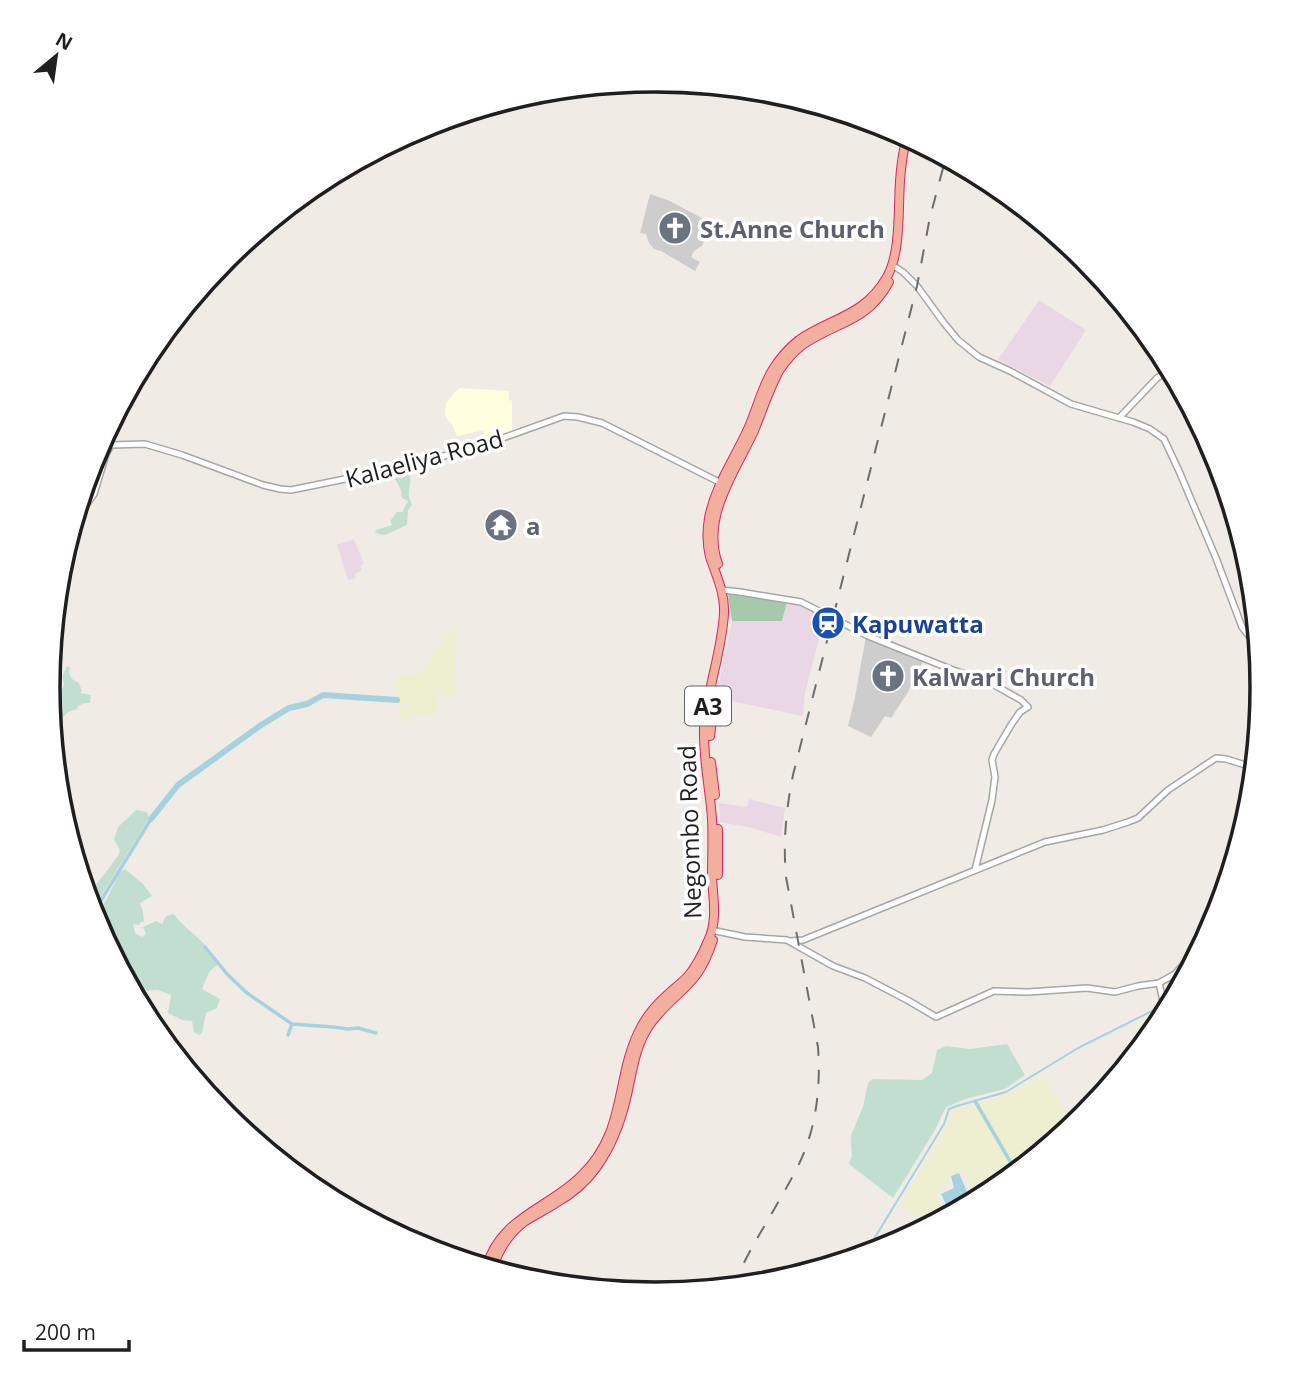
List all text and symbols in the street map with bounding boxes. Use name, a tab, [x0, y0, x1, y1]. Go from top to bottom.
north arrow	[21, 21, 91, 91]
text: N	[51, 26, 77, 56]
church icon: St.Anne Church	[656, 209, 694, 247]
place label: St.Anne Church	[700, 212, 885, 245]
street label: Kalaeliya Road	[342, 421, 506, 495]
temple icon: a	[482, 506, 520, 544]
place label: a	[526, 509, 541, 542]
station icon: Kapuwatta	[809, 604, 847, 642]
place label: Kapuwatta	[852, 607, 984, 640]
church icon: Kalwari Church	[869, 657, 907, 695]
place label: Kalwari Church	[912, 660, 1095, 693]
road number: A3	[685, 686, 731, 726]
street label: Negombo Road	[669, 745, 709, 919]
scale bar	[24, 1308, 130, 1352]
text: 200 m	[35, 1318, 96, 1346]

